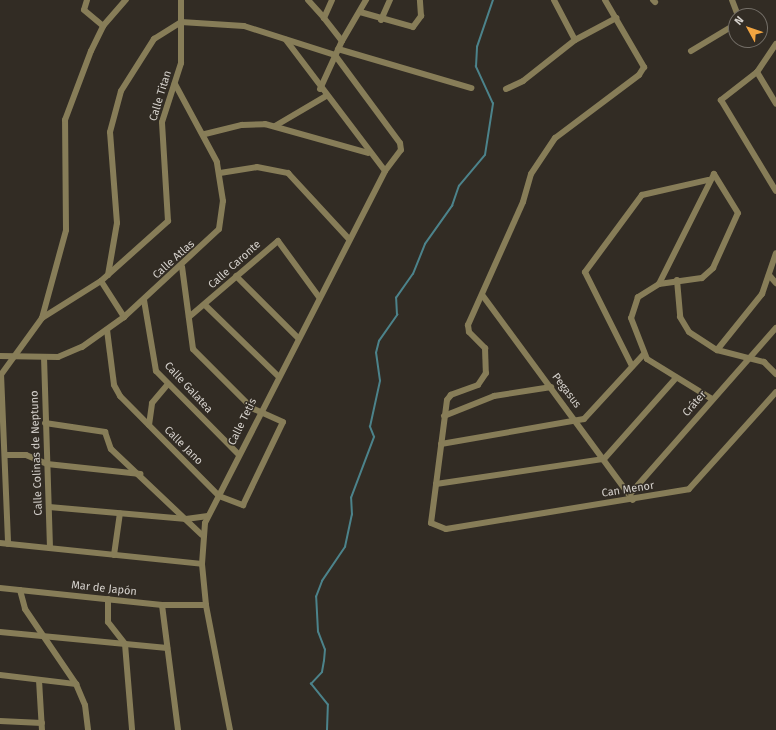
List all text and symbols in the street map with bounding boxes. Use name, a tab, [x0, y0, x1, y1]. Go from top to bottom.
north arrow	[728, 8, 768, 48]
text: N	[732, 14, 747, 28]
street label: Calle Titan	[147, 69, 175, 123]
street label: Calle Atlas	[150, 238, 198, 282]
street label: Calle Caronte	[206, 238, 264, 292]
street label: Calle Galatea	[161, 360, 215, 416]
street label: Pegasus	[549, 371, 583, 411]
street label: Cráter	[680, 388, 710, 420]
street label: Calle Colinas de Neptuno	[28, 390, 46, 516]
street label: Calle Tetis	[226, 396, 260, 448]
street label: Calle Jano	[161, 424, 205, 468]
street label: Can Menor	[601, 479, 655, 501]
street label: Mar de Japón	[71, 579, 137, 599]

